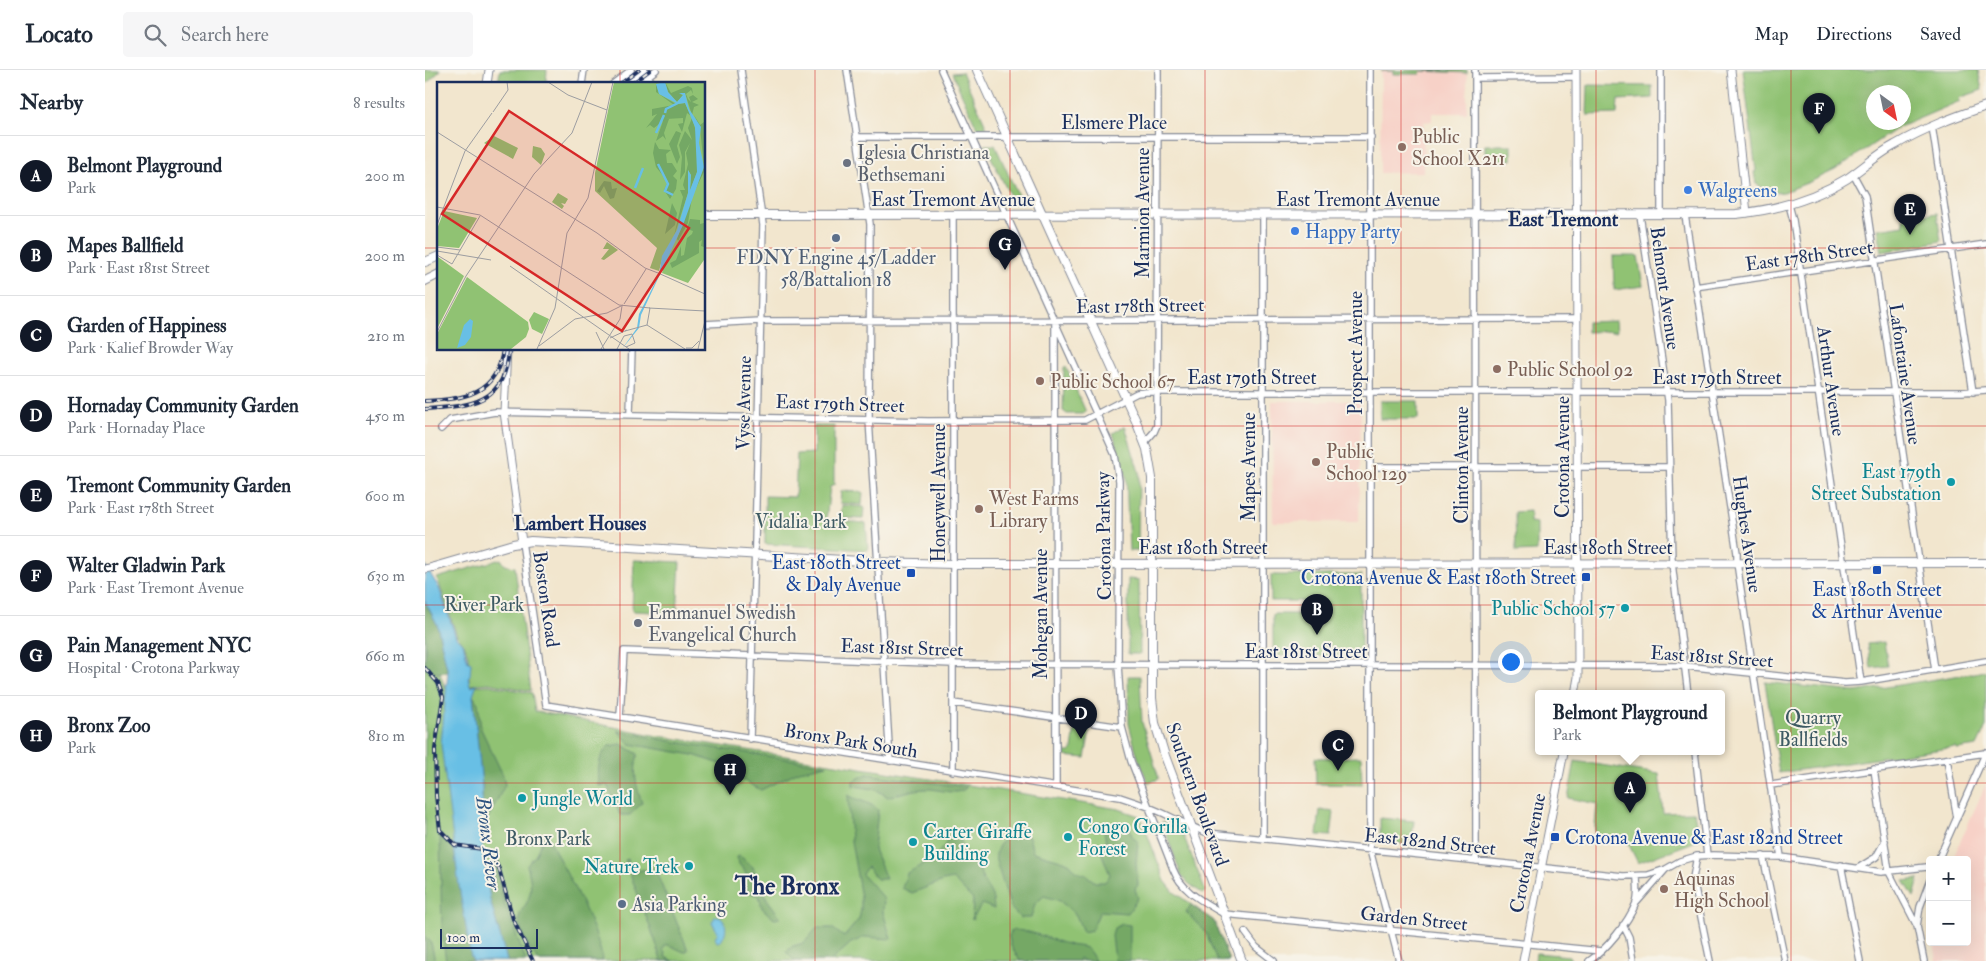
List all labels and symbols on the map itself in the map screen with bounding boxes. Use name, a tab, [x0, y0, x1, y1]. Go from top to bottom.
inset map	[437, 82, 705, 350]
north arrow	[1866, 85, 1911, 130]
pin: F	[1803, 93, 1835, 134]
street label: Elsmere Place	[1061, 111, 1167, 135]
place label: Public School X211	[1412, 125, 1505, 171]
place label: Iglesia Christiana Bethsemani	[857, 141, 989, 187]
marker: Public School X211	[1396, 141, 1408, 153]
street label: Marmion Avenue	[1131, 148, 1155, 278]
marker: Iglesia Christiana Bethsemani	[841, 157, 853, 169]
place label: Walgreens	[1697, 179, 1777, 203]
marker: Walgreens	[1682, 184, 1694, 196]
street label: East Tremont Avenue	[871, 188, 1035, 212]
street label: East Tremont Avenue	[1276, 188, 1440, 212]
pin: E	[1894, 194, 1926, 235]
district label: East Tremont	[1508, 207, 1619, 232]
place label: Happy Party	[1305, 220, 1401, 245]
marker: Happy Party	[1289, 225, 1301, 237]
street label: Belmont Avenue	[1645, 225, 1686, 351]
pin: G	[989, 229, 1021, 270]
marker: FDNY Engine 45/Ladder 58/Battalion 18	[830, 232, 842, 244]
street label: East 178th Street	[1744, 235, 1874, 277]
place label: FDNY Engine 45/Ladder 58/Battalion 18	[736, 246, 936, 292]
street label: Prospect Avenue	[1344, 291, 1369, 415]
street label: East 178th Street	[1076, 293, 1204, 319]
street label: Lafontaine Avenue	[1883, 302, 1927, 446]
street label: Arthur Avenue	[1811, 323, 1851, 438]
street label: Vyse Avenue	[731, 355, 757, 450]
place label: Public School 92	[1507, 358, 1633, 382]
marker: Public School 92	[1491, 363, 1503, 375]
street label: East 179th Street	[1187, 366, 1317, 390]
street label: East 179th Street	[1652, 366, 1782, 390]
place label: Public School 67	[1050, 370, 1175, 394]
marker: Public School 67	[1034, 375, 1046, 387]
street label: East 179th Street	[775, 390, 905, 418]
street label: Crotona Avenue	[1551, 396, 1575, 518]
street label: Clinton Avenue	[1450, 406, 1474, 524]
street label: Mapes Avenue	[1237, 412, 1262, 522]
street label: Honeywell Avenue	[927, 424, 951, 562]
place label: Public School 129	[1326, 440, 1407, 486]
marker: Public School 129	[1310, 456, 1322, 468]
place label: East 179th Street Substation	[1811, 460, 1941, 506]
street label: Crotona Parkway	[1091, 471, 1117, 601]
street label: Hughes Avenue	[1727, 474, 1767, 594]
marker: East 179th Street Substation	[1945, 476, 1957, 488]
place label: West Farms Library	[988, 487, 1079, 533]
marker: West Farms Library	[973, 503, 985, 515]
park label: Vidalia Park	[755, 510, 847, 534]
district label: Lambert Houses	[514, 511, 646, 536]
street label: East 180th Street	[1138, 536, 1268, 560]
street label: East 180th Street	[1543, 536, 1673, 560]
street label: Mohegan Avenue	[1029, 548, 1053, 679]
street label: Boston Road	[527, 550, 565, 649]
place label: East 180th Street & Daly Avenue	[771, 551, 901, 597]
marker: East 180th Street & Arthur Avenue	[1871, 564, 1883, 576]
place label: Crotona Avenue & East 180th Street	[1301, 566, 1576, 590]
marker: East 180th Street & Daly Avenue	[905, 567, 917, 579]
marker: Crotona Avenue & East 180th Street	[1580, 571, 1592, 583]
place label: East 180th Street & Arthur Avenue	[1812, 578, 1943, 624]
park label: River Park	[444, 593, 524, 617]
pin: B	[1301, 594, 1333, 635]
place label: Public School 57	[1491, 597, 1615, 621]
place label: Emmanuel Swedish Evangelical Church	[648, 601, 797, 647]
marker: Public School 57	[1619, 602, 1631, 614]
marker: Emmanuel Swedish Evangelical Church	[632, 617, 644, 629]
street label: East 181st Street	[840, 634, 964, 662]
street label: East 181st Street	[1244, 640, 1368, 664]
street label: East 181st Street	[1650, 641, 1774, 673]
your location	[1498, 649, 1524, 675]
pin: D	[1065, 698, 1097, 739]
park label: Quarry Ballfields	[1778, 706, 1848, 752]
street label: Bronx Park South	[782, 719, 919, 763]
street label: Southern Boulevard	[1160, 719, 1234, 870]
pin: C	[1322, 730, 1354, 771]
pin: H	[714, 754, 746, 795]
pin: A	[1614, 772, 1646, 813]
place label: Jungle World	[531, 787, 634, 811]
street label: Crotona Avenue	[1505, 791, 1551, 915]
marker: Jungle World	[516, 792, 528, 804]
water label: Bronx River	[470, 794, 507, 893]
place label: Congo Gorilla Forest	[1078, 815, 1188, 861]
place label: Carter Giraffe Building	[923, 820, 1032, 866]
street label: East 182nd Street	[1363, 823, 1497, 861]
place label: Crotona Avenue & East 182nd Street	[1565, 826, 1843, 850]
park label: Bronx Park	[505, 827, 591, 851]
marker: Congo Gorilla Forest	[1062, 831, 1074, 843]
marker: Crotona Avenue & East 182nd Street	[1549, 831, 1561, 843]
marker: Carter Giraffe Building	[907, 836, 919, 848]
place label: Nature Trek	[584, 855, 679, 879]
marker: Nature Trek	[683, 860, 695, 872]
place label: Aquinas High School	[1673, 867, 1769, 913]
district label: The Bronx	[734, 871, 840, 902]
marker: Aquinas High School	[1658, 883, 1670, 895]
place label: Asia Parking	[631, 893, 727, 917]
marker: Asia Parking	[616, 898, 628, 910]
street label: Garden Street	[1359, 901, 1469, 937]
scale bar	[440, 926, 537, 949]

